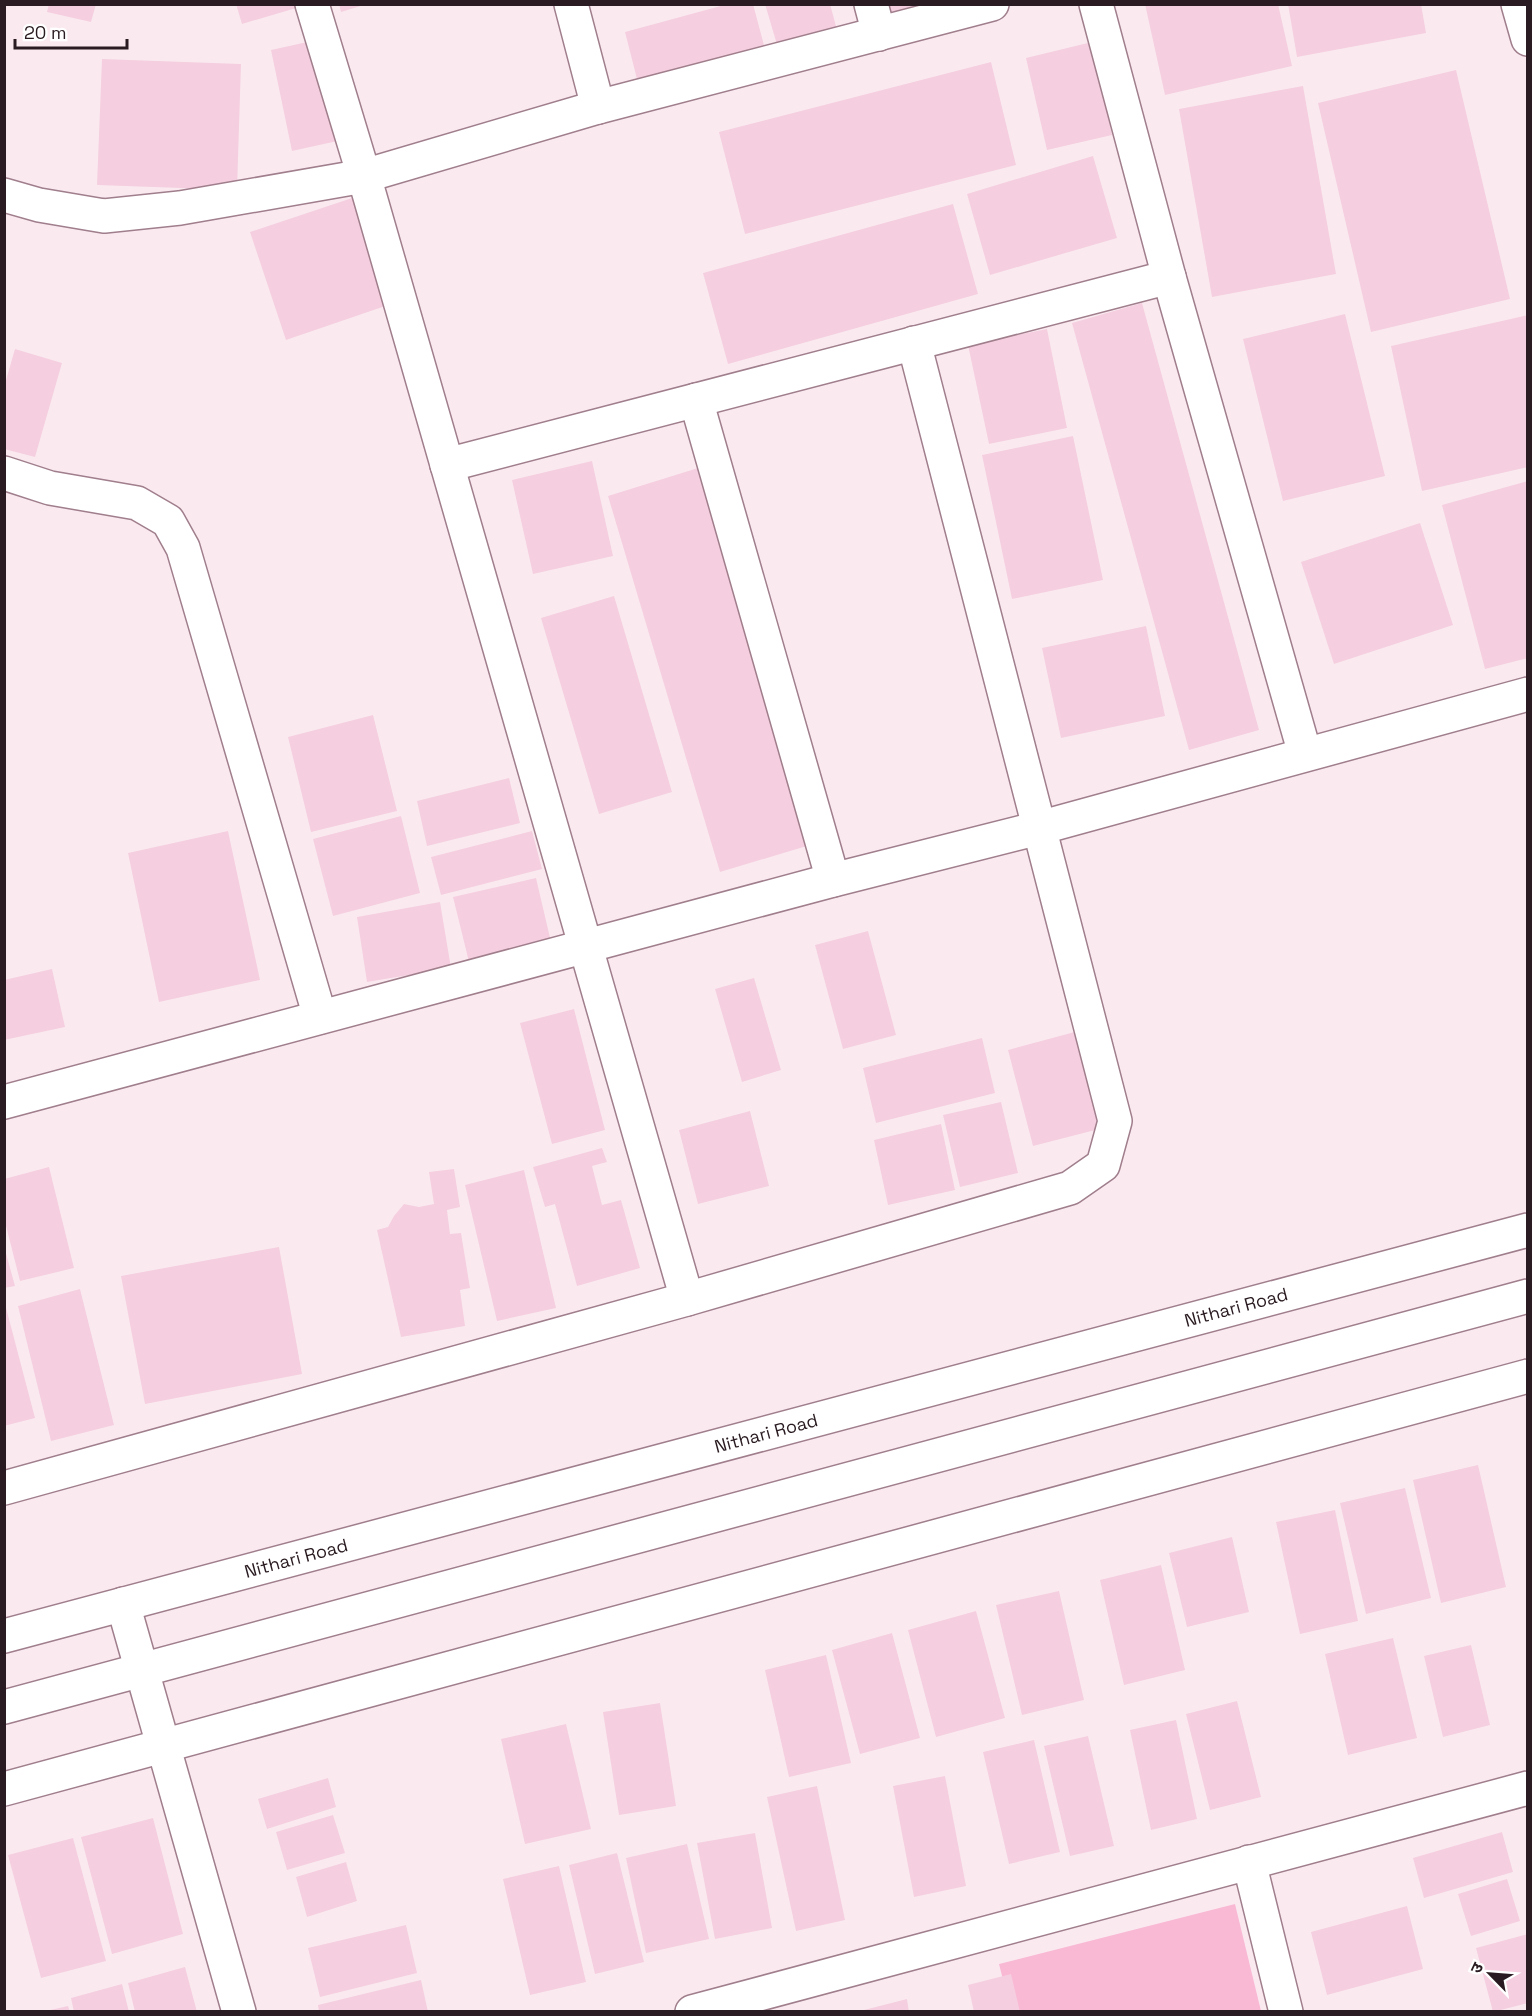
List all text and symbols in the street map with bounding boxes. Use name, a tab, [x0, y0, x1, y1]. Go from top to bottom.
scale bar	[15, 12, 128, 50]
text: 20 m	[24, 21, 67, 44]
street label: Nithari Road	[1182, 1282, 1290, 1332]
street label: Nithari Road	[712, 1408, 820, 1458]
street label: Nithari Road	[242, 1533, 350, 1583]
north arrow	[1460, 1944, 1520, 2004]
text: उ	[1465, 1959, 1489, 1977]

